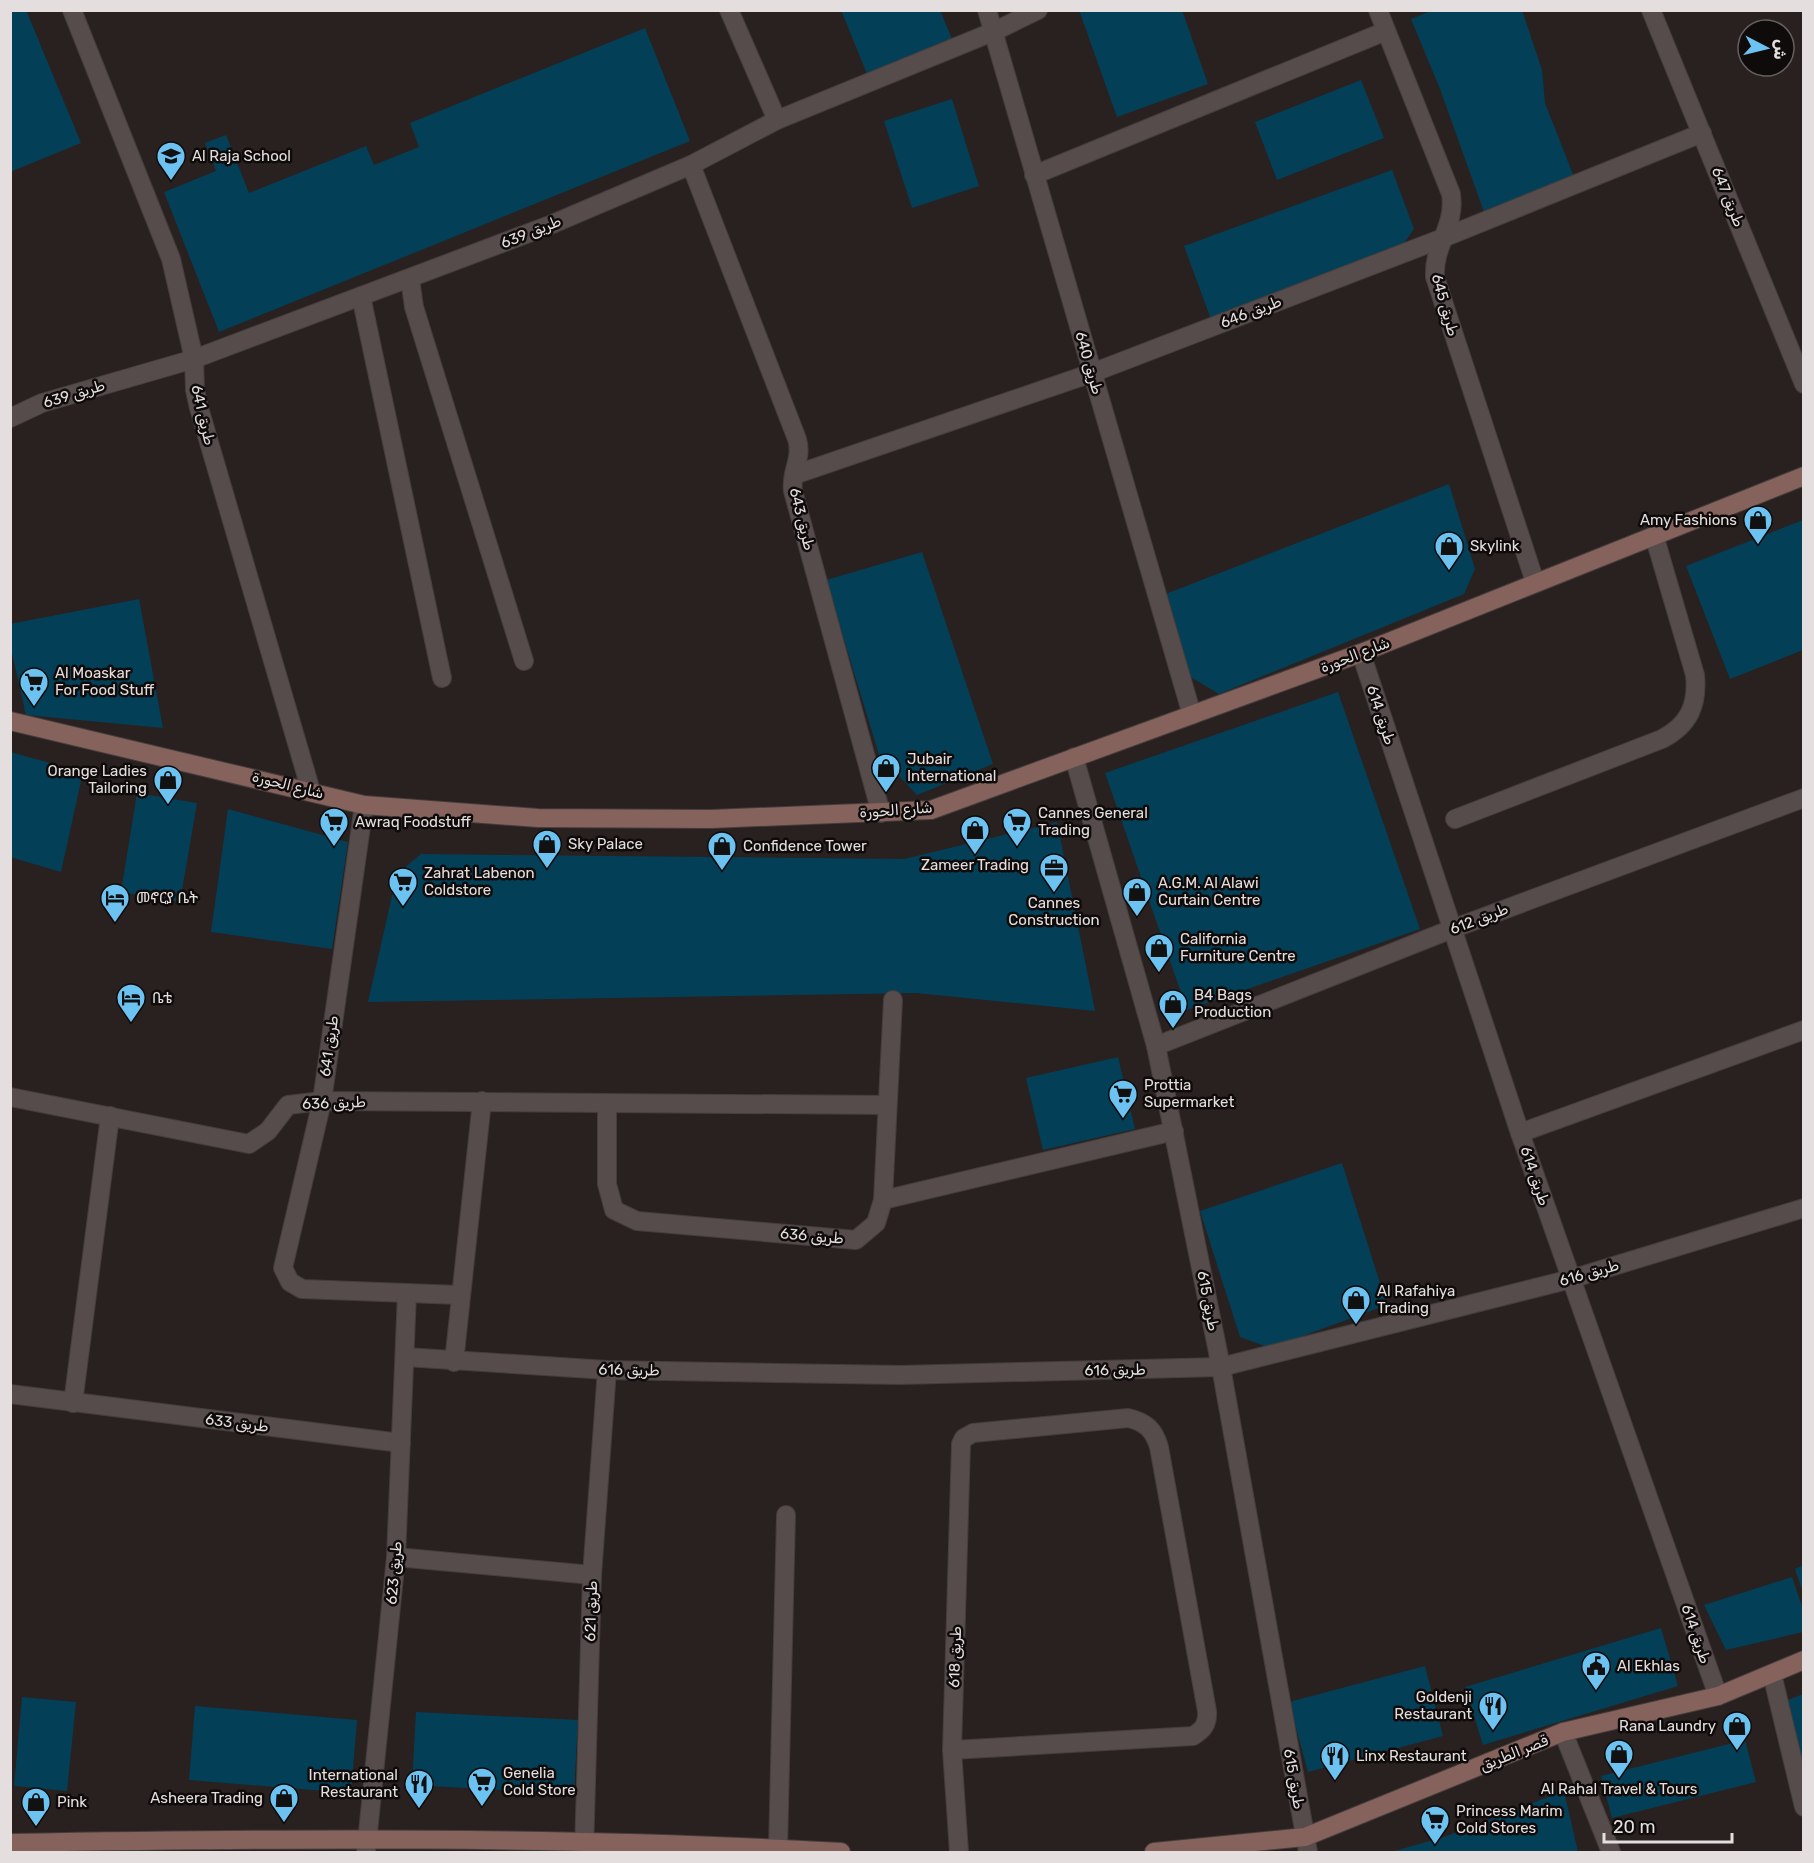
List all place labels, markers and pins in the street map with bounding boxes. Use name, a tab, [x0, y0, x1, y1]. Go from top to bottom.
school or university icon: Al Raja School	[155, 140, 187, 182]
place label: Al Raja School	[192, 147, 291, 165]
shop icon: Amy Fashions	[1742, 504, 1774, 546]
place label: Amy Fashions	[1640, 511, 1737, 529]
shop icon: Skylink	[1433, 530, 1465, 572]
place label: Skylink	[1470, 537, 1520, 555]
place label: Al Moaskar For Food Stuff	[55, 664, 155, 699]
supermarket icon: Al Moaskar For Food Stuff	[18, 666, 50, 708]
place label: Jubair International	[907, 750, 996, 785]
shop icon: Jubair International	[870, 752, 902, 794]
place label: Orange Ladies Tailoring	[48, 762, 147, 797]
shop icon: Orange Ladies Tailoring	[152, 764, 184, 806]
place label: Cannes General Trading	[1038, 804, 1148, 839]
supermarket icon: Awraq Foodstuff	[318, 806, 350, 848]
supermarket icon: Cannes General Trading	[1001, 806, 1033, 848]
place label: Awraq Foodstuff	[355, 813, 472, 831]
shop icon: Zameer Trading	[959, 814, 991, 856]
shop icon: Sky Palace	[531, 828, 563, 870]
shop icon: Confidence Tower	[706, 830, 738, 872]
place label: Sky Palace	[568, 835, 643, 853]
place label: Confidence Tower	[743, 837, 867, 855]
office icon: Cannes Construction	[1038, 852, 1070, 894]
place label: Zameer Trading	[921, 856, 1029, 874]
place label: Zahrat Labenon Coldstore	[424, 864, 535, 899]
supermarket icon: Zahrat Labenon Coldstore	[387, 866, 419, 908]
place label: A.G.M. Al Alawi Curtain Centre	[1158, 874, 1260, 909]
shop icon: A.G.M. Al Alawi Curtain Centre	[1121, 876, 1153, 918]
hotel icon: መኖርያ ቤት	[99, 882, 131, 924]
place label: መኖርያ ቤት	[136, 889, 198, 907]
place label: Cannes Construction	[1008, 894, 1100, 929]
place label: California Furniture Centre	[1180, 930, 1296, 965]
shop icon: California Furniture Centre	[1143, 932, 1175, 974]
hotel icon: ቤቴ	[115, 982, 147, 1024]
place label: B4 Bags Production	[1194, 986, 1271, 1021]
shop icon: B4 Bags Production	[1157, 988, 1189, 1030]
place label: ቤቴ	[152, 989, 172, 1007]
place label: Prottia Supermarket	[1144, 1076, 1234, 1111]
supermarket icon: Prottia Supermarket	[1107, 1078, 1139, 1120]
place label: Al Rafahiya Trading	[1377, 1282, 1455, 1317]
shop icon: Al Rafahiya Trading	[1340, 1284, 1372, 1326]
public building icon: Al Ekhlas	[1580, 1650, 1612, 1692]
place label: Al Ekhlas	[1617, 1657, 1680, 1675]
place label: Goldenji Restaurant	[1394, 1688, 1472, 1723]
restaurant icon: Goldenji Restaurant	[1477, 1690, 1509, 1732]
shop icon: Rana Laundry	[1721, 1710, 1753, 1752]
place label: Rana Laundry	[1619, 1717, 1716, 1735]
shop icon: Al Rahal Travel & Tours	[1603, 1738, 1635, 1780]
restaurant icon: Linx Restaurant	[1319, 1740, 1351, 1782]
place label: Linx Restaurant	[1356, 1747, 1467, 1765]
place label: Genelia Cold Store	[503, 1764, 576, 1799]
place label: International Restaurant	[309, 1766, 398, 1801]
supermarket icon: Genelia Cold Store	[466, 1766, 498, 1808]
restaurant icon: International Restaurant	[403, 1768, 435, 1810]
place label: Al Rahal Travel & Tours	[1541, 1780, 1698, 1798]
shop icon: Asheera Trading	[268, 1782, 300, 1824]
shop icon: Pink	[20, 1786, 52, 1828]
place label: Asheera Trading	[150, 1789, 263, 1807]
place label: Pink	[57, 1793, 87, 1811]
place label: Princess Marim Cold Stores	[1456, 1802, 1563, 1837]
supermarket icon: Princess Marim Cold Stores	[1419, 1804, 1451, 1846]

